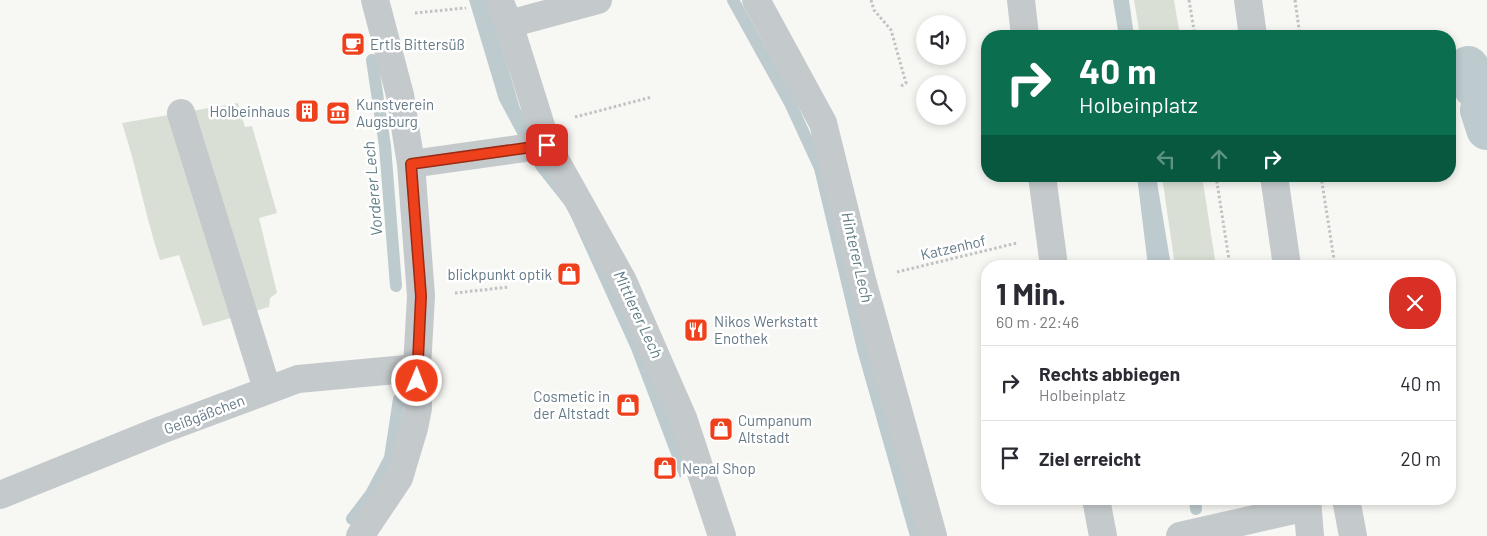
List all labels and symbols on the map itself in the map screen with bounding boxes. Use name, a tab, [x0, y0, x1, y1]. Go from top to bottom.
cafe icon: Ertls Bittersüß	[340, 31, 366, 57]
place label: Ertls Bittersüß	[370, 35, 465, 53]
place label: Kunstverein Augsburg	[356, 95, 434, 130]
building icon: Holbeinhaus	[294, 98, 320, 124]
museum icon: Kunstverein Augsburg	[325, 100, 351, 126]
place label: Holbeinhaus	[210, 102, 290, 120]
pin	[526, 124, 568, 166]
water label: Vorderer Lech	[358, 141, 386, 237]
water label: Hinterer Lech	[838, 210, 878, 304]
street label: Katzenhof	[919, 231, 987, 263]
shop icon: blickpunkt optik	[556, 261, 582, 287]
place label: blickpunkt optik	[448, 265, 552, 283]
water label: Mittlerer Lech	[610, 267, 668, 361]
place label: Nikos Werkstatt Enothek	[714, 312, 818, 347]
restaurant icon: Nikos Werkstatt Enothek	[683, 317, 709, 343]
position arrow	[390, 354, 442, 406]
place label: Cosmetic in der Altstadt	[533, 387, 610, 422]
street label: Geißgäßchen	[161, 390, 247, 438]
shop icon: Cosmetic in der Altstadt	[615, 392, 641, 418]
place label: Cumpanum Altstadt	[738, 411, 812, 446]
shop icon: Cumpanum Altstadt	[708, 416, 734, 442]
shop icon: Nepal Shop	[652, 455, 678, 481]
place label: Nepal Shop	[682, 459, 756, 477]

